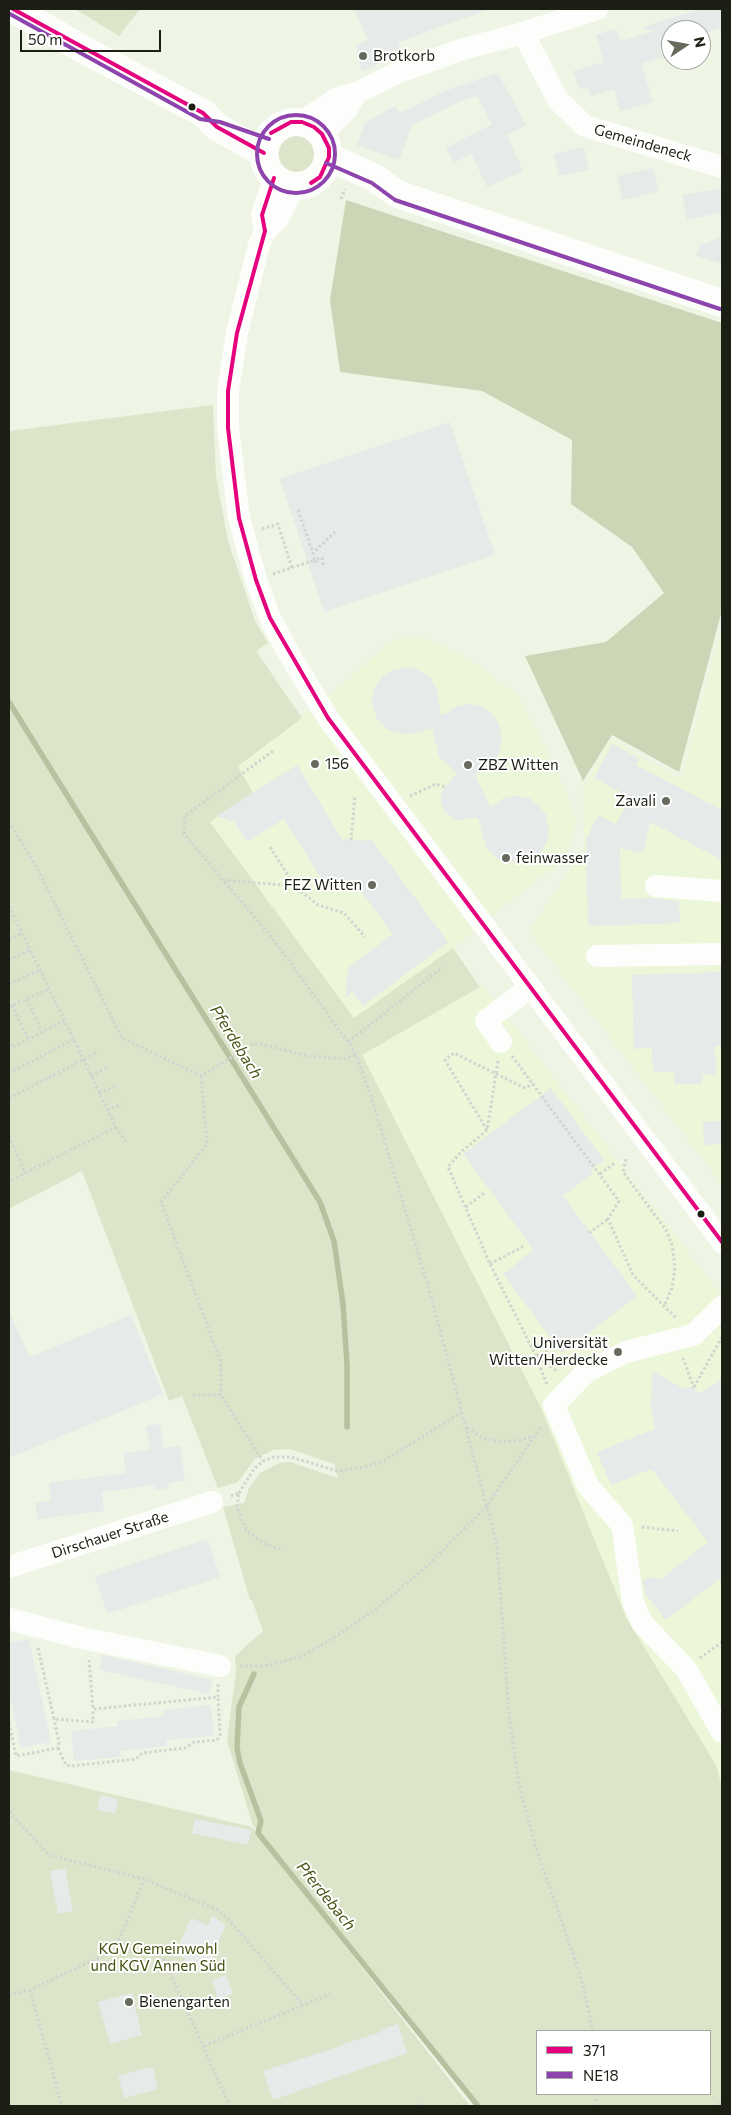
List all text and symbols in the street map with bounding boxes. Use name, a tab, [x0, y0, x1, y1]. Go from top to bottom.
scale bar	[22, 20, 164, 52]
north arrow	[661, 20, 711, 70]
text: 50 m	[28, 30, 62, 48]
text: N	[691, 35, 710, 49]
place label: Brotkorb	[373, 47, 435, 65]
marker: Brotkorb	[357, 50, 369, 62]
unlabelled marker	[187, 102, 197, 112]
street label: Gemeindeneck	[592, 120, 694, 166]
place label: 156	[325, 755, 349, 773]
place label: ZBZ Witten	[478, 756, 559, 774]
marker: 156	[309, 758, 321, 770]
marker: ZBZ Witten	[462, 759, 474, 771]
place label: Zavali	[615, 792, 656, 810]
marker: Zavali	[660, 795, 672, 807]
place label: feinwasser	[516, 849, 589, 867]
marker: feinwasser	[500, 852, 512, 864]
place label: FEZ Witten	[284, 876, 362, 894]
marker: FEZ Witten	[366, 879, 378, 891]
water label: Pferdebach	[206, 1002, 266, 1082]
unlabelled marker	[696, 1209, 706, 1219]
place label: Universität Witten/Herdecke	[489, 1334, 608, 1369]
marker: Universität Witten/Herdecke	[612, 1346, 624, 1358]
street label: Dirschauer Straße	[49, 1508, 171, 1562]
water label: Pferdebach	[292, 1858, 360, 1934]
park label: KGV Gemeinwohl und KGV Annen Süd	[91, 1940, 225, 1975]
place label: Bienengarten	[139, 1993, 230, 2011]
marker: Bienengarten	[123, 1996, 135, 2008]
legend	[536, 2030, 711, 2095]
text: 371	[583, 2041, 606, 2059]
text: NE18	[583, 2066, 619, 2084]

